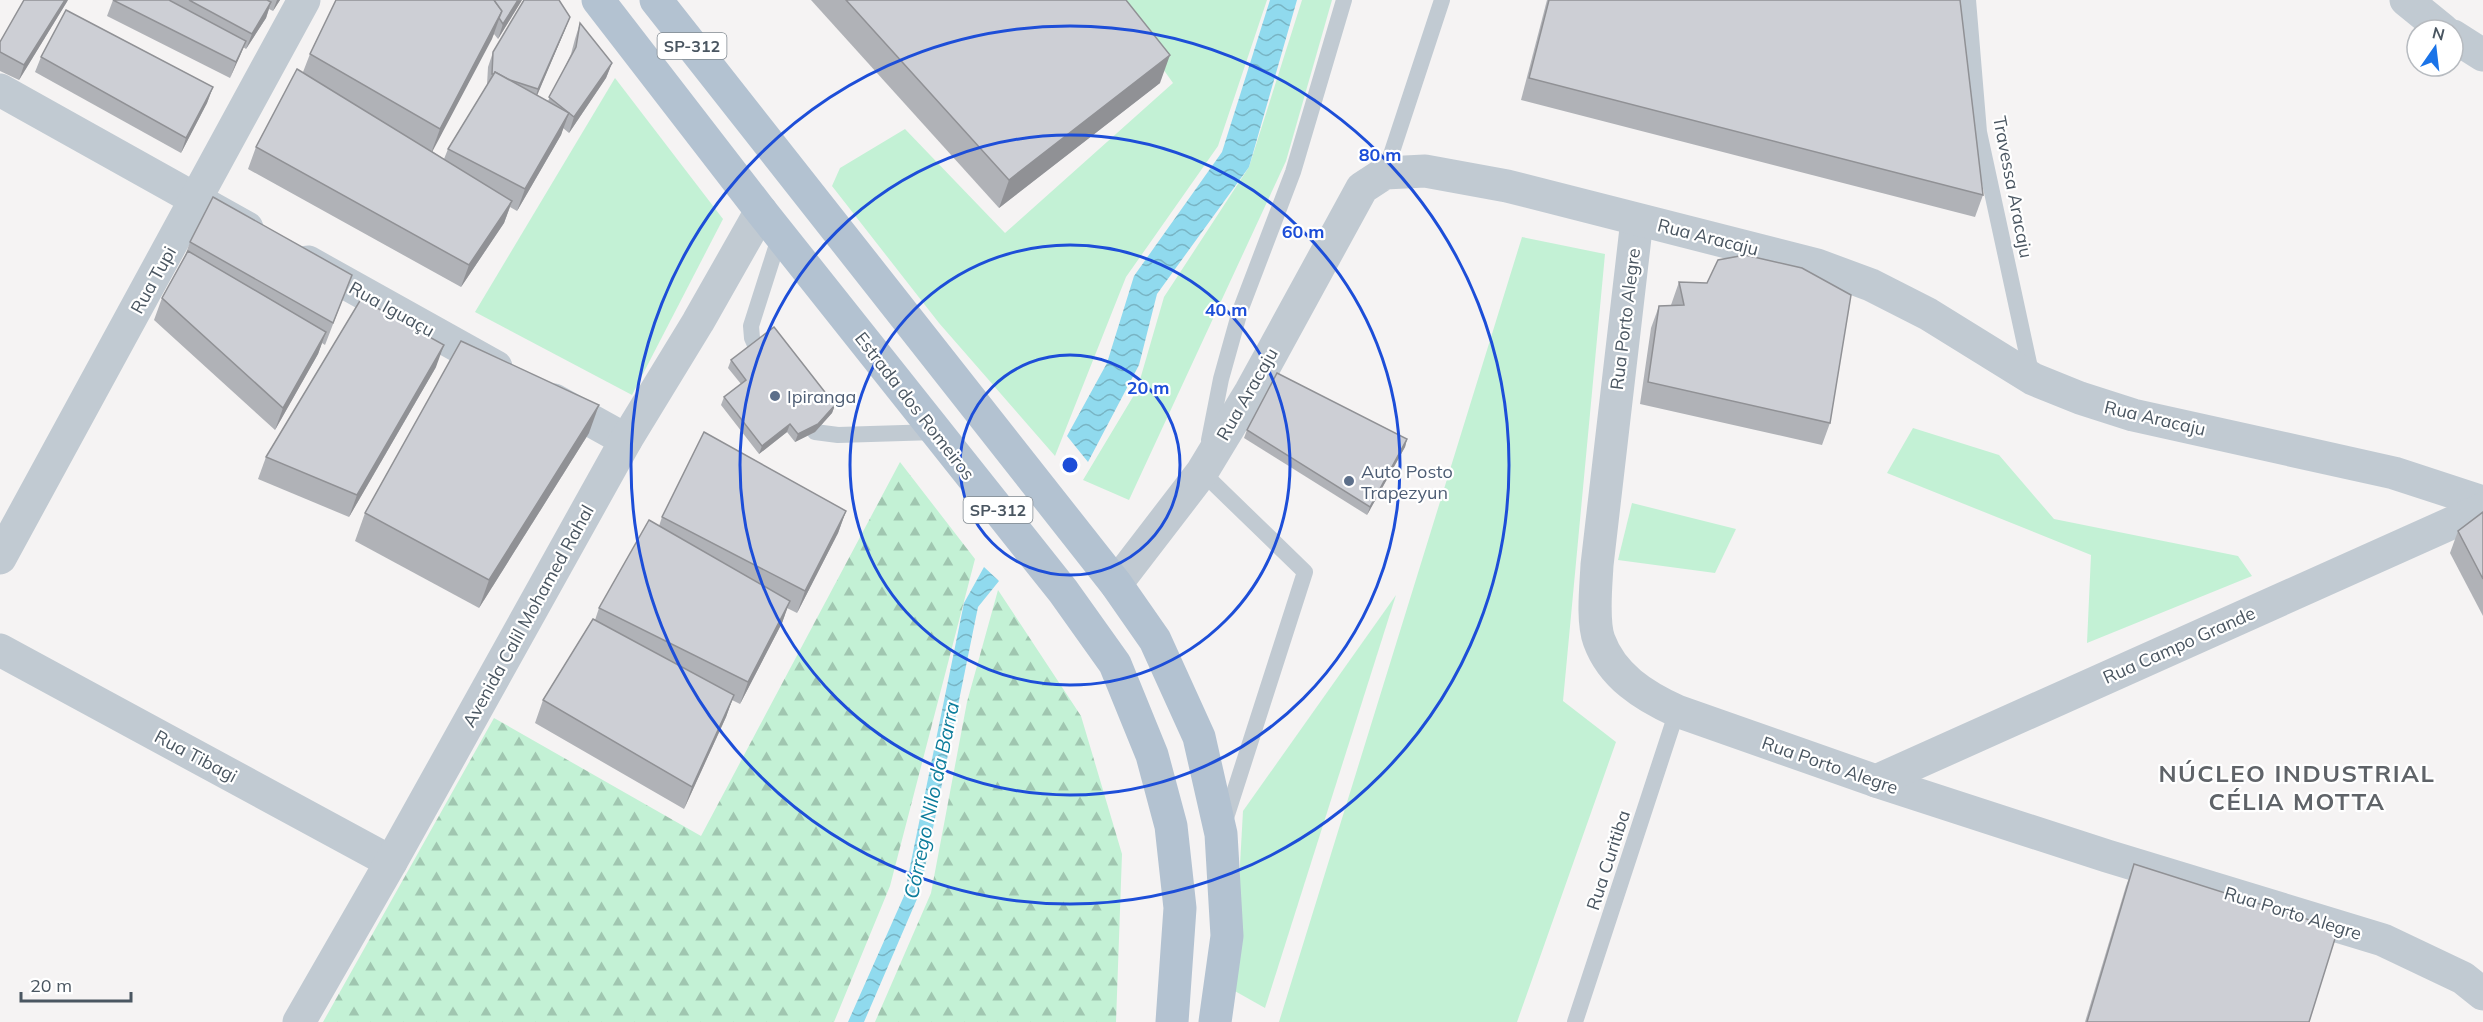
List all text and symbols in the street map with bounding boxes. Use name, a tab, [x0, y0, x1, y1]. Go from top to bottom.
north arrow	[2405, 18, 2465, 78]
text: N	[2430, 22, 2447, 45]
road number: SP-312	[658, 33, 726, 59]
street label: Travessa Aracaju	[1988, 114, 2038, 260]
text: 80 m	[1359, 143, 1401, 166]
street label: Rua Aracaju	[1655, 213, 1761, 261]
text: 60 m	[1282, 220, 1324, 243]
street label: Rua Tupi	[125, 242, 181, 318]
street label: Rua Porto Alegre	[1605, 247, 1645, 391]
street label: Rua Iguaçu	[345, 276, 439, 342]
text: 40 m	[1205, 298, 1247, 321]
street label: Estrada dos Romeiros	[850, 327, 980, 485]
street label: Rua Aracaju	[1211, 344, 1283, 444]
text: 20 m	[1127, 376, 1169, 399]
place label: Ipiranga	[787, 385, 856, 408]
marker: Ipiranga	[768, 389, 782, 403]
street label: Rua Aracaju	[2102, 395, 2208, 441]
centre of rings	[1060, 455, 1080, 475]
place label: Auto Posto Trapezyun	[1361, 460, 1453, 504]
marker: Auto Posto Trapezyun	[1342, 474, 1356, 488]
road number: SP-312	[964, 497, 1032, 523]
street label: Avenida Calil Mohamed Rahal	[457, 501, 599, 731]
street label: Rua Campo Grande	[2099, 601, 2259, 689]
water label: Córrego Nilo da Barra	[898, 699, 964, 901]
street label: Rua Tibagi	[151, 725, 241, 787]
street label: Rua Porto Alegre	[1759, 731, 1901, 799]
district label: NÚCLEO INDUSTRIAL CÉLIA MOTTA	[2158, 758, 2436, 816]
street label: Rua Curitiba	[1581, 807, 1635, 913]
street label: Rua Porto Alegre	[2222, 881, 2364, 945]
scale bar	[21, 965, 130, 1003]
text: 20 m	[30, 974, 72, 997]

